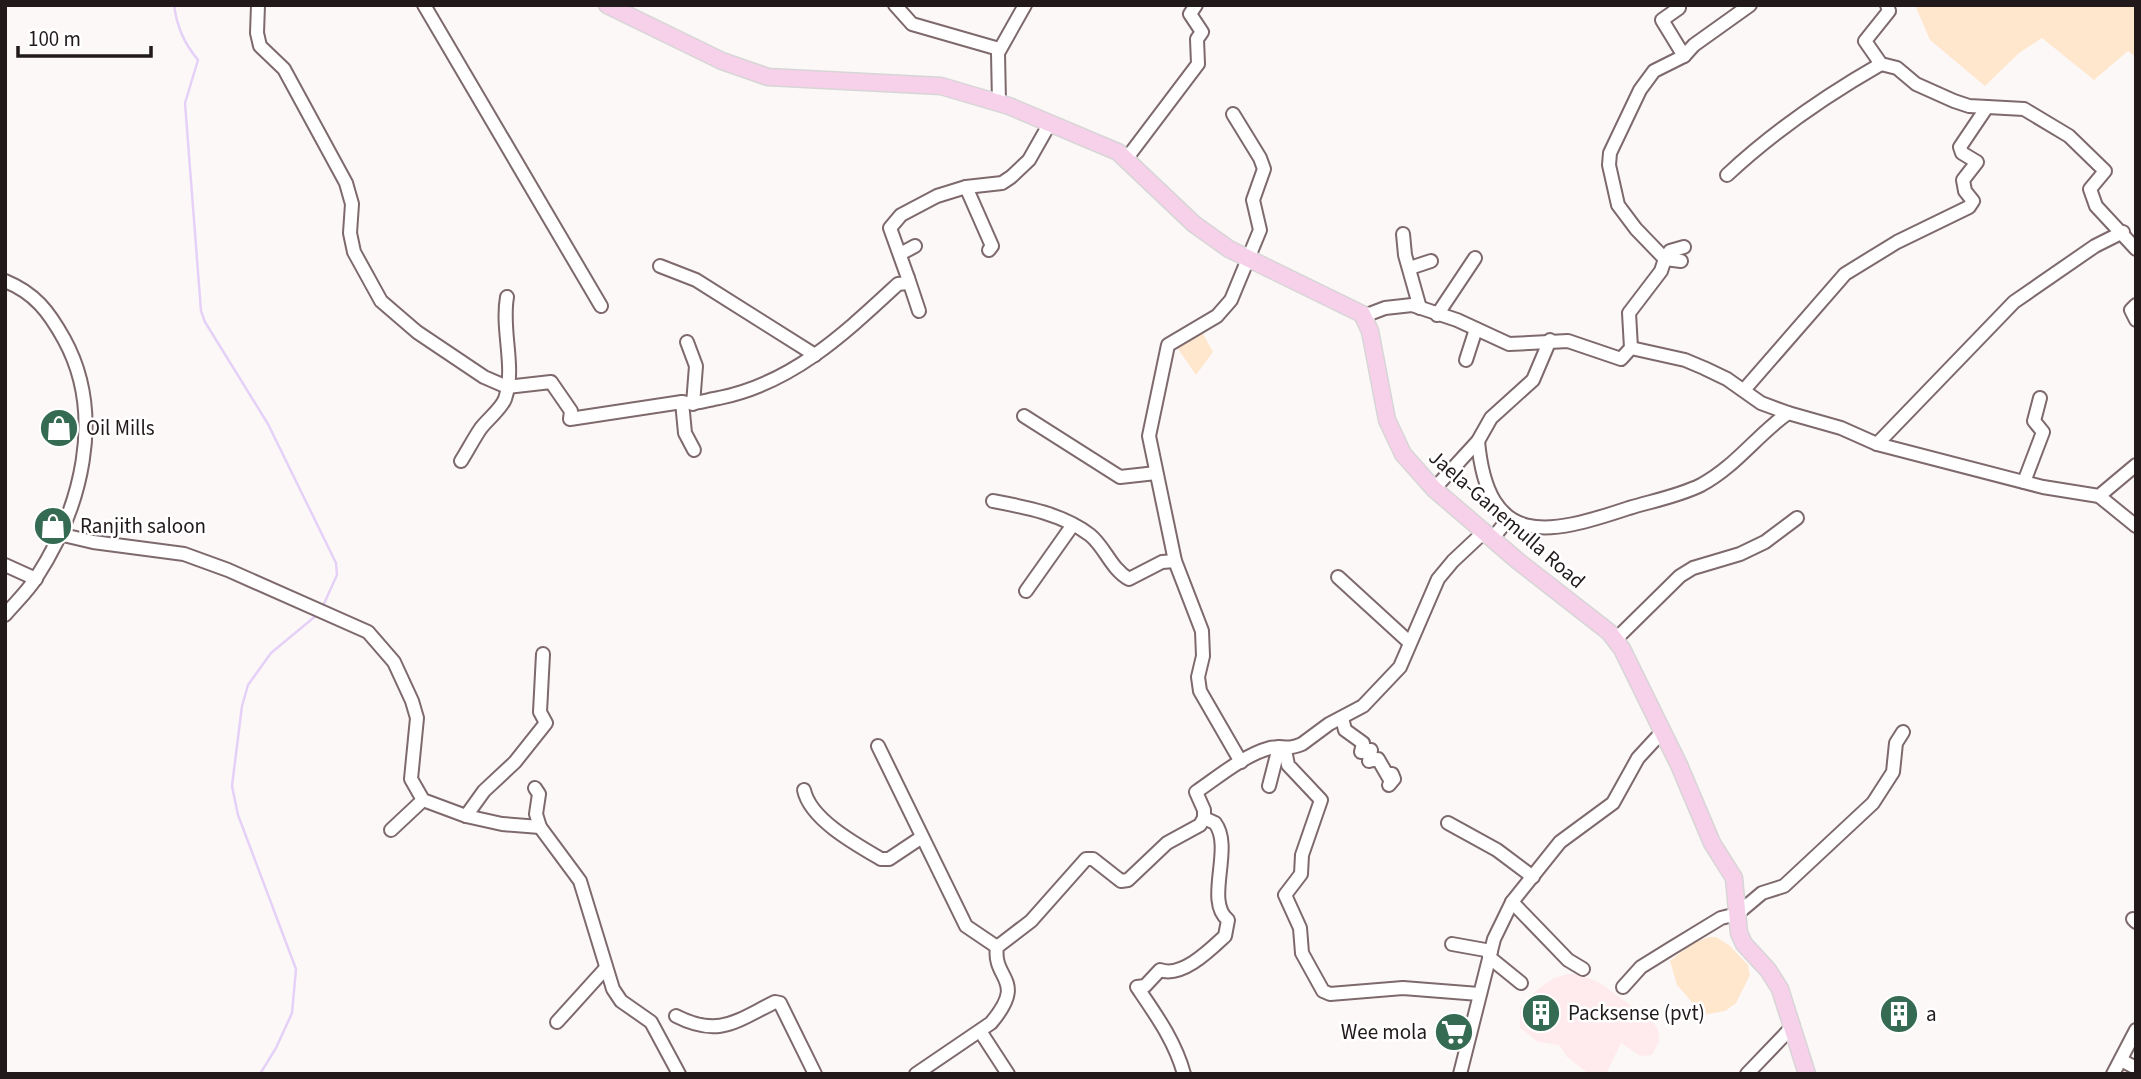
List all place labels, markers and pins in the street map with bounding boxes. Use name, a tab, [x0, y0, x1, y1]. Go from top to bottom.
shop icon: Oil Mills	[38, 407, 80, 449]
place label: Oil Mills	[86, 413, 155, 443]
shop icon: Ranjith saloon	[32, 505, 74, 547]
place label: Ranjith saloon	[80, 511, 206, 541]
building icon: Packsense (pvt)	[1520, 992, 1562, 1034]
building icon: a	[1878, 993, 1920, 1035]
place label: Packsense (pvt)	[1568, 998, 1705, 1028]
place label: a	[1926, 999, 1937, 1029]
supermarket icon: Wee mola	[1433, 1011, 1475, 1053]
place label: Wee mola	[1341, 1017, 1427, 1047]

